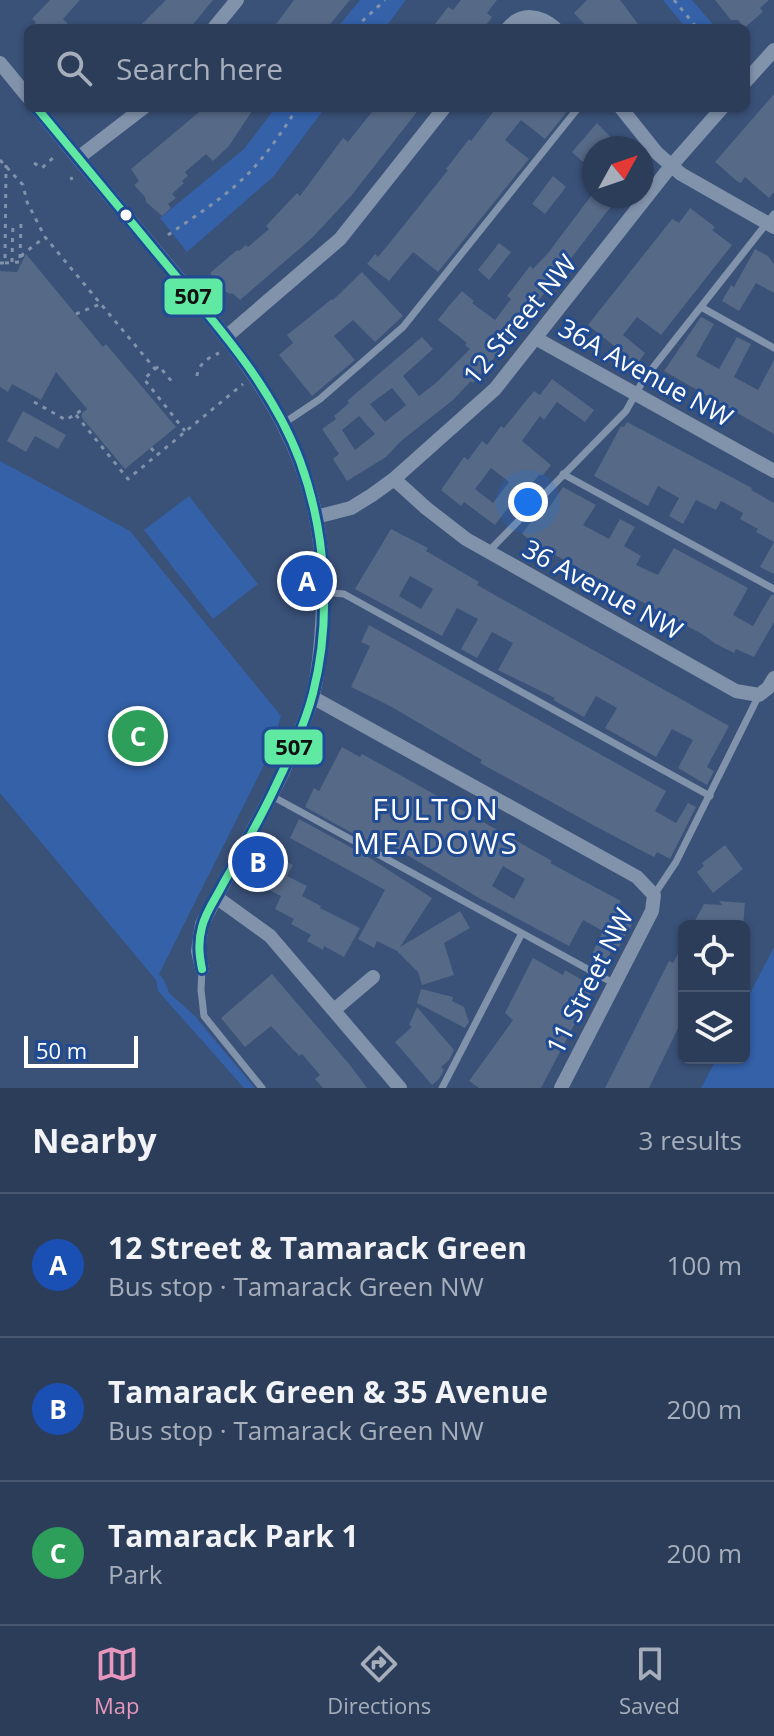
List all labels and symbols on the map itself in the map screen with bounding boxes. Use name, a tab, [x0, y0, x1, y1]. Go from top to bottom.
north arrow	[582, 136, 654, 208]
unlabelled marker	[118, 207, 134, 223]
street label: 12 Street NW	[454, 246, 584, 392]
line badge: 507	[163, 277, 224, 316]
text: 507	[174, 280, 212, 310]
street label: 36A Avenue NW	[553, 309, 739, 435]
your location	[508, 482, 548, 522]
street label: 36 Avenue NW	[517, 530, 689, 648]
pin: A	[281, 551, 333, 611]
pin: C	[112, 706, 164, 766]
line badge: 507	[263, 728, 324, 766]
text: 507	[275, 731, 313, 761]
district label: FULTON MEADOWS	[353, 788, 519, 863]
pin: B	[232, 832, 284, 892]
street label: 11 Street NW	[537, 902, 641, 1060]
scale bar	[24, 1032, 138, 1068]

